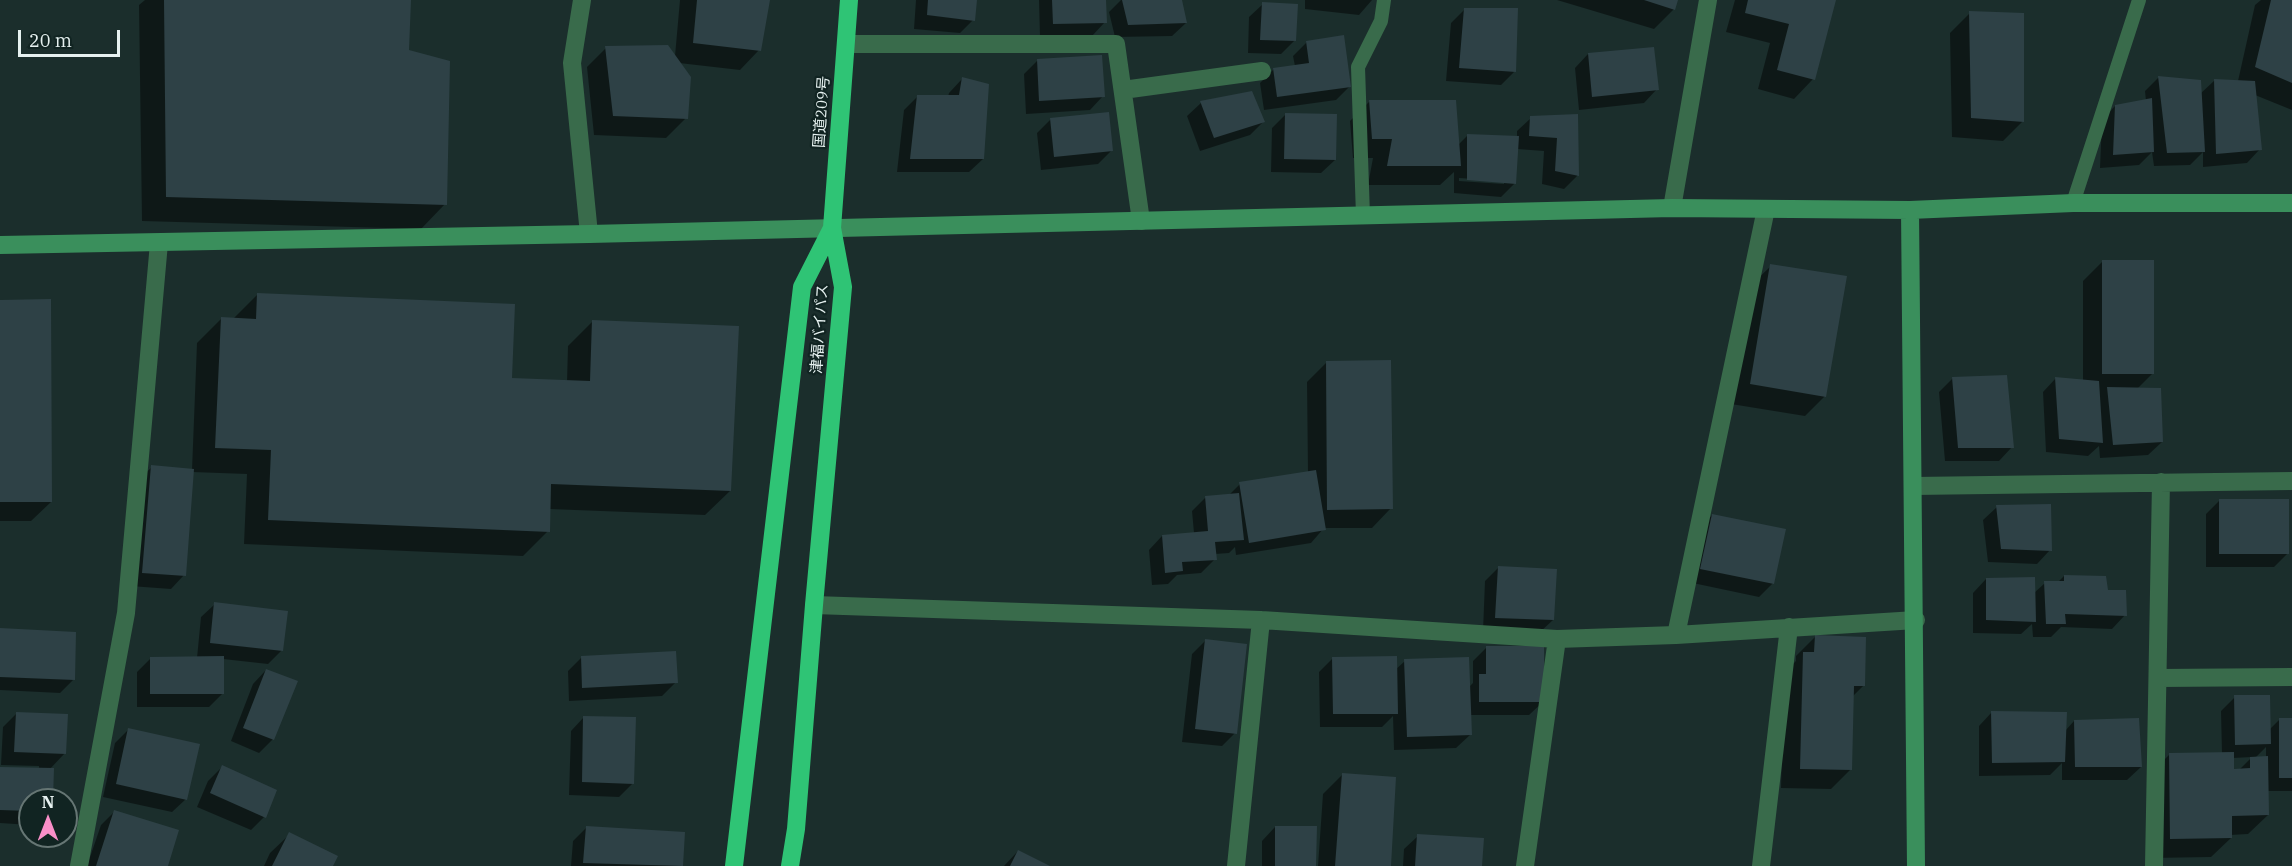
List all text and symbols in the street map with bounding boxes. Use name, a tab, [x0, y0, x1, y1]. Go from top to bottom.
scale bar	[21, 18, 123, 56]
text: 20 m	[29, 29, 72, 52]
street label: 国道209号	[811, 75, 833, 149]
street label: 津福バイパス	[808, 283, 832, 375]
north arrow	[18, 788, 78, 848]
text: N	[42, 792, 54, 812]

